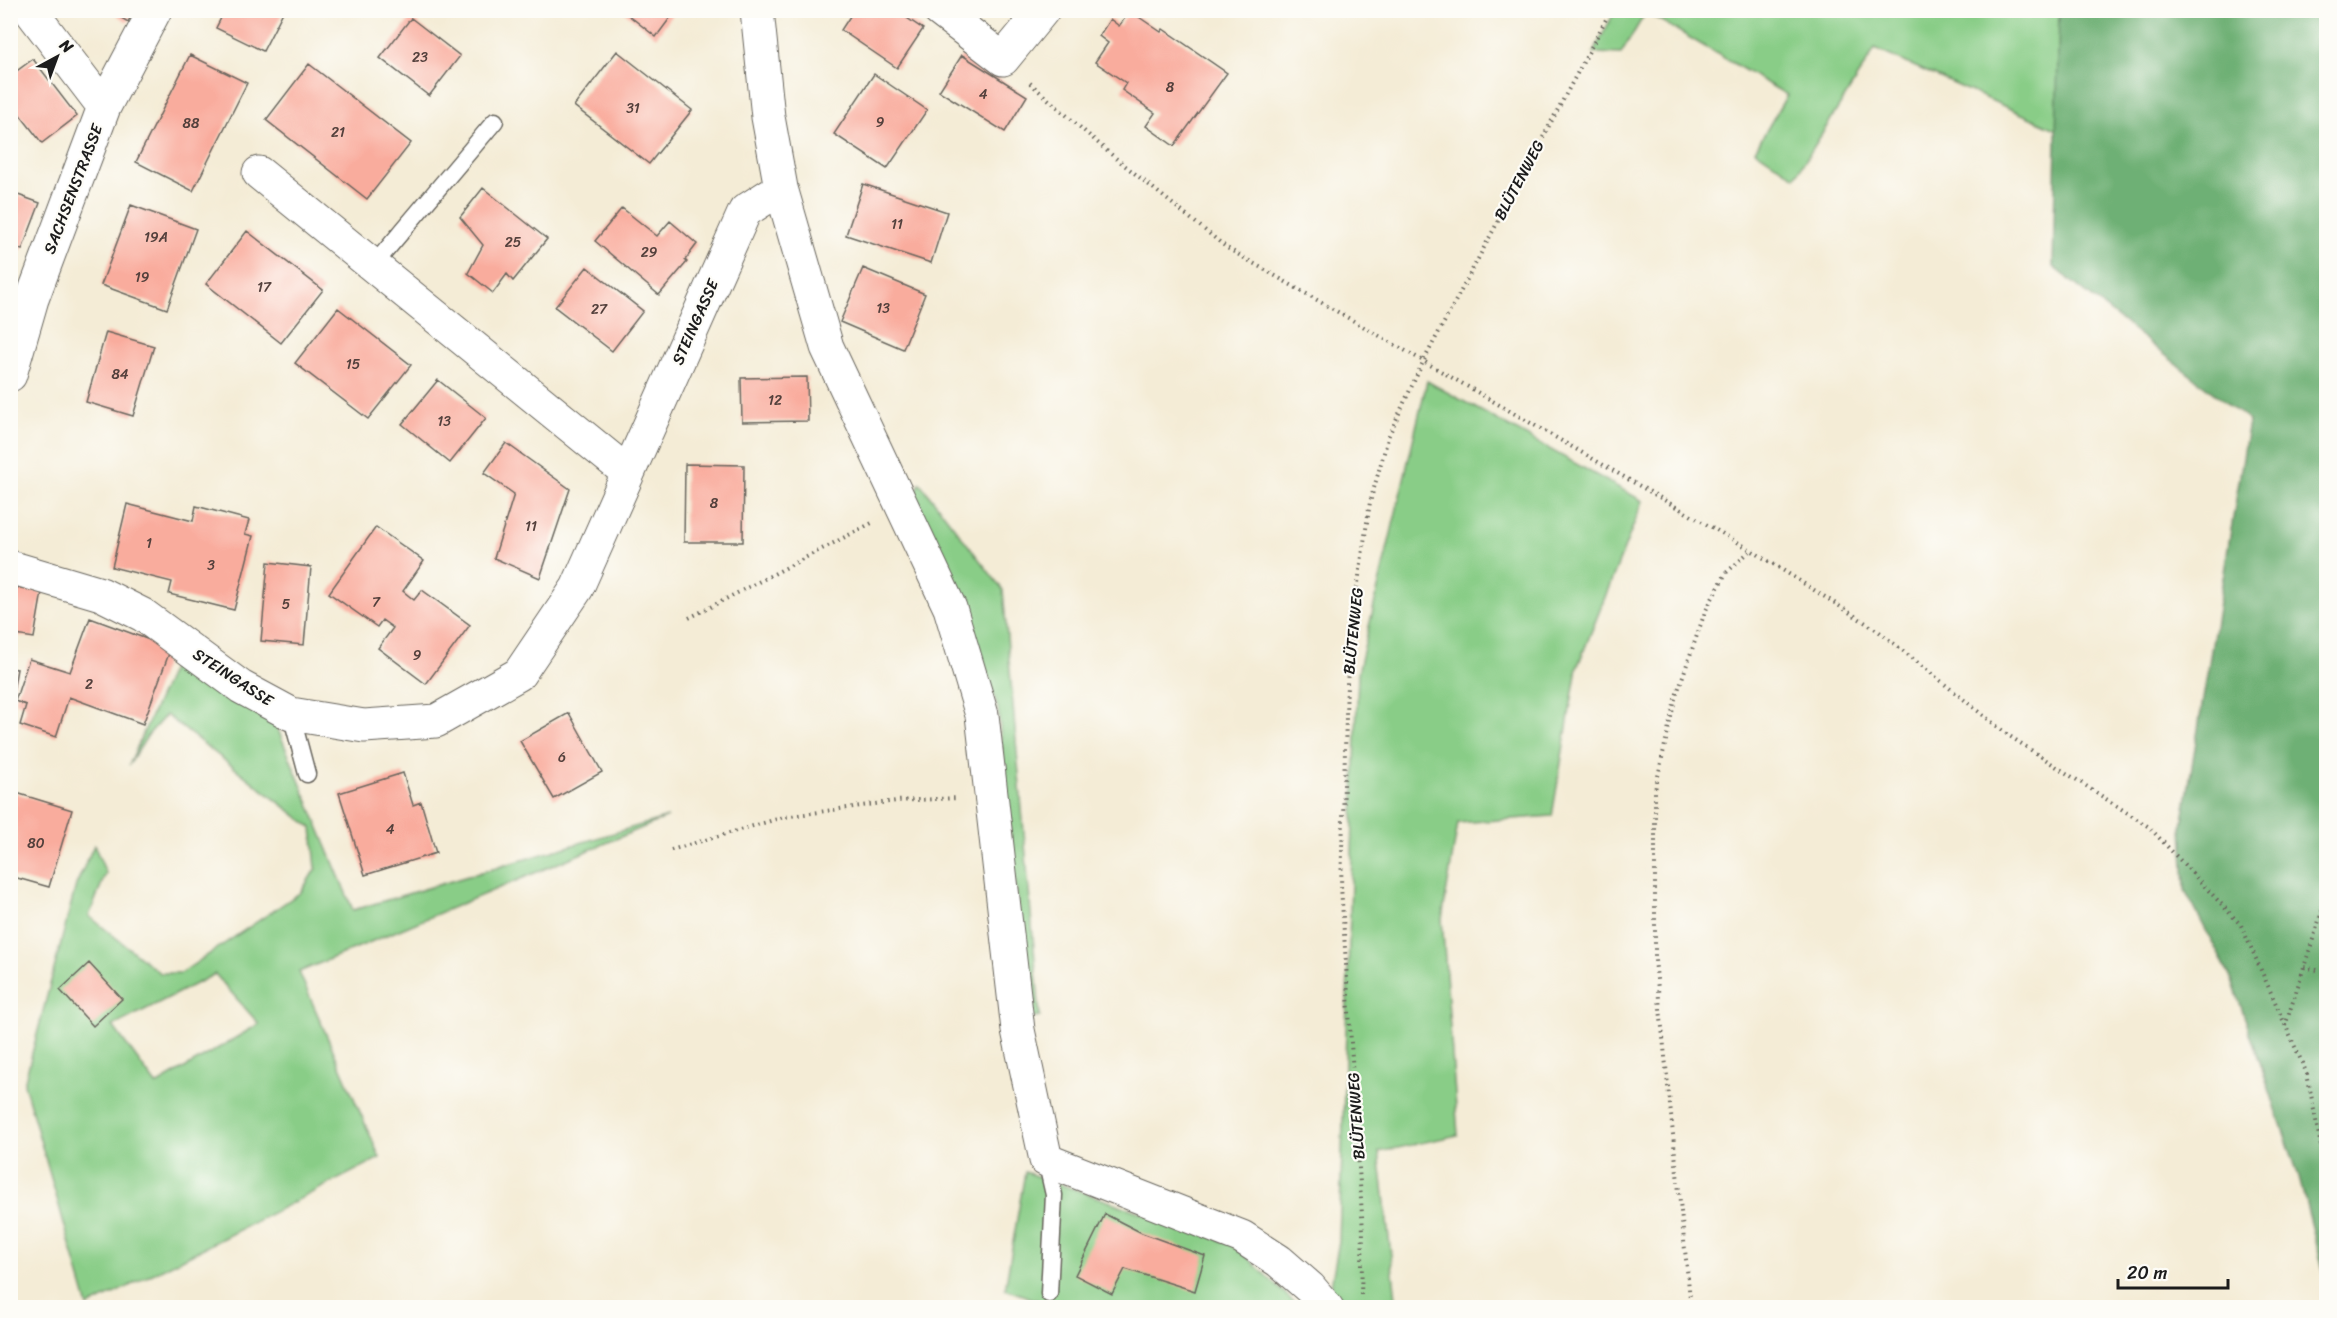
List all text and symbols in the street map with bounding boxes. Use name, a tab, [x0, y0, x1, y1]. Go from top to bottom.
north arrow	[27, 27, 87, 87]
text: N	[52, 31, 81, 61]
house number: 23	[412, 45, 428, 70]
house number: 8	[1166, 75, 1175, 100]
house number: 4	[979, 82, 988, 107]
house number: 31	[626, 96, 640, 121]
house number: 9	[876, 110, 885, 135]
house number: 88	[183, 111, 200, 136]
street label: SACHSENSTRASSE	[35, 119, 111, 258]
house number: 21	[331, 120, 345, 145]
street label: BLÜTENWEG	[1486, 135, 1552, 225]
house number: 11	[891, 212, 903, 237]
house number: 19A	[144, 225, 168, 250]
house number: 25	[505, 230, 522, 255]
house number: 29	[641, 240, 658, 265]
house number: 19	[135, 265, 150, 290]
street label: STEINGASSE	[663, 273, 727, 370]
house number: 17	[257, 275, 272, 300]
house number: 13	[876, 296, 890, 321]
house number: 27	[591, 297, 608, 322]
house number: 15	[346, 352, 361, 377]
house number: 84	[111, 362, 129, 387]
house number: 12	[768, 388, 782, 413]
house number: 13	[437, 409, 451, 434]
house number: 8	[710, 491, 719, 516]
house number: 11	[525, 514, 537, 539]
house number: 1	[146, 531, 152, 556]
house number: 3	[207, 553, 215, 578]
street label: BLÜTENWEG	[1334, 586, 1372, 676]
house number: 7	[372, 590, 381, 615]
house number: 5	[282, 592, 291, 617]
street label: STEINGASSE	[187, 640, 280, 715]
house number: 9	[413, 643, 422, 668]
house number: 2	[85, 672, 93, 697]
house number: 6	[558, 745, 566, 770]
house number: 4	[386, 817, 395, 842]
house number: 80	[27, 831, 45, 856]
street label: BLÜTENWEG	[1338, 1071, 1374, 1161]
scale bar	[2118, 1252, 2228, 1290]
text: 20 m	[2127, 1257, 2167, 1289]

